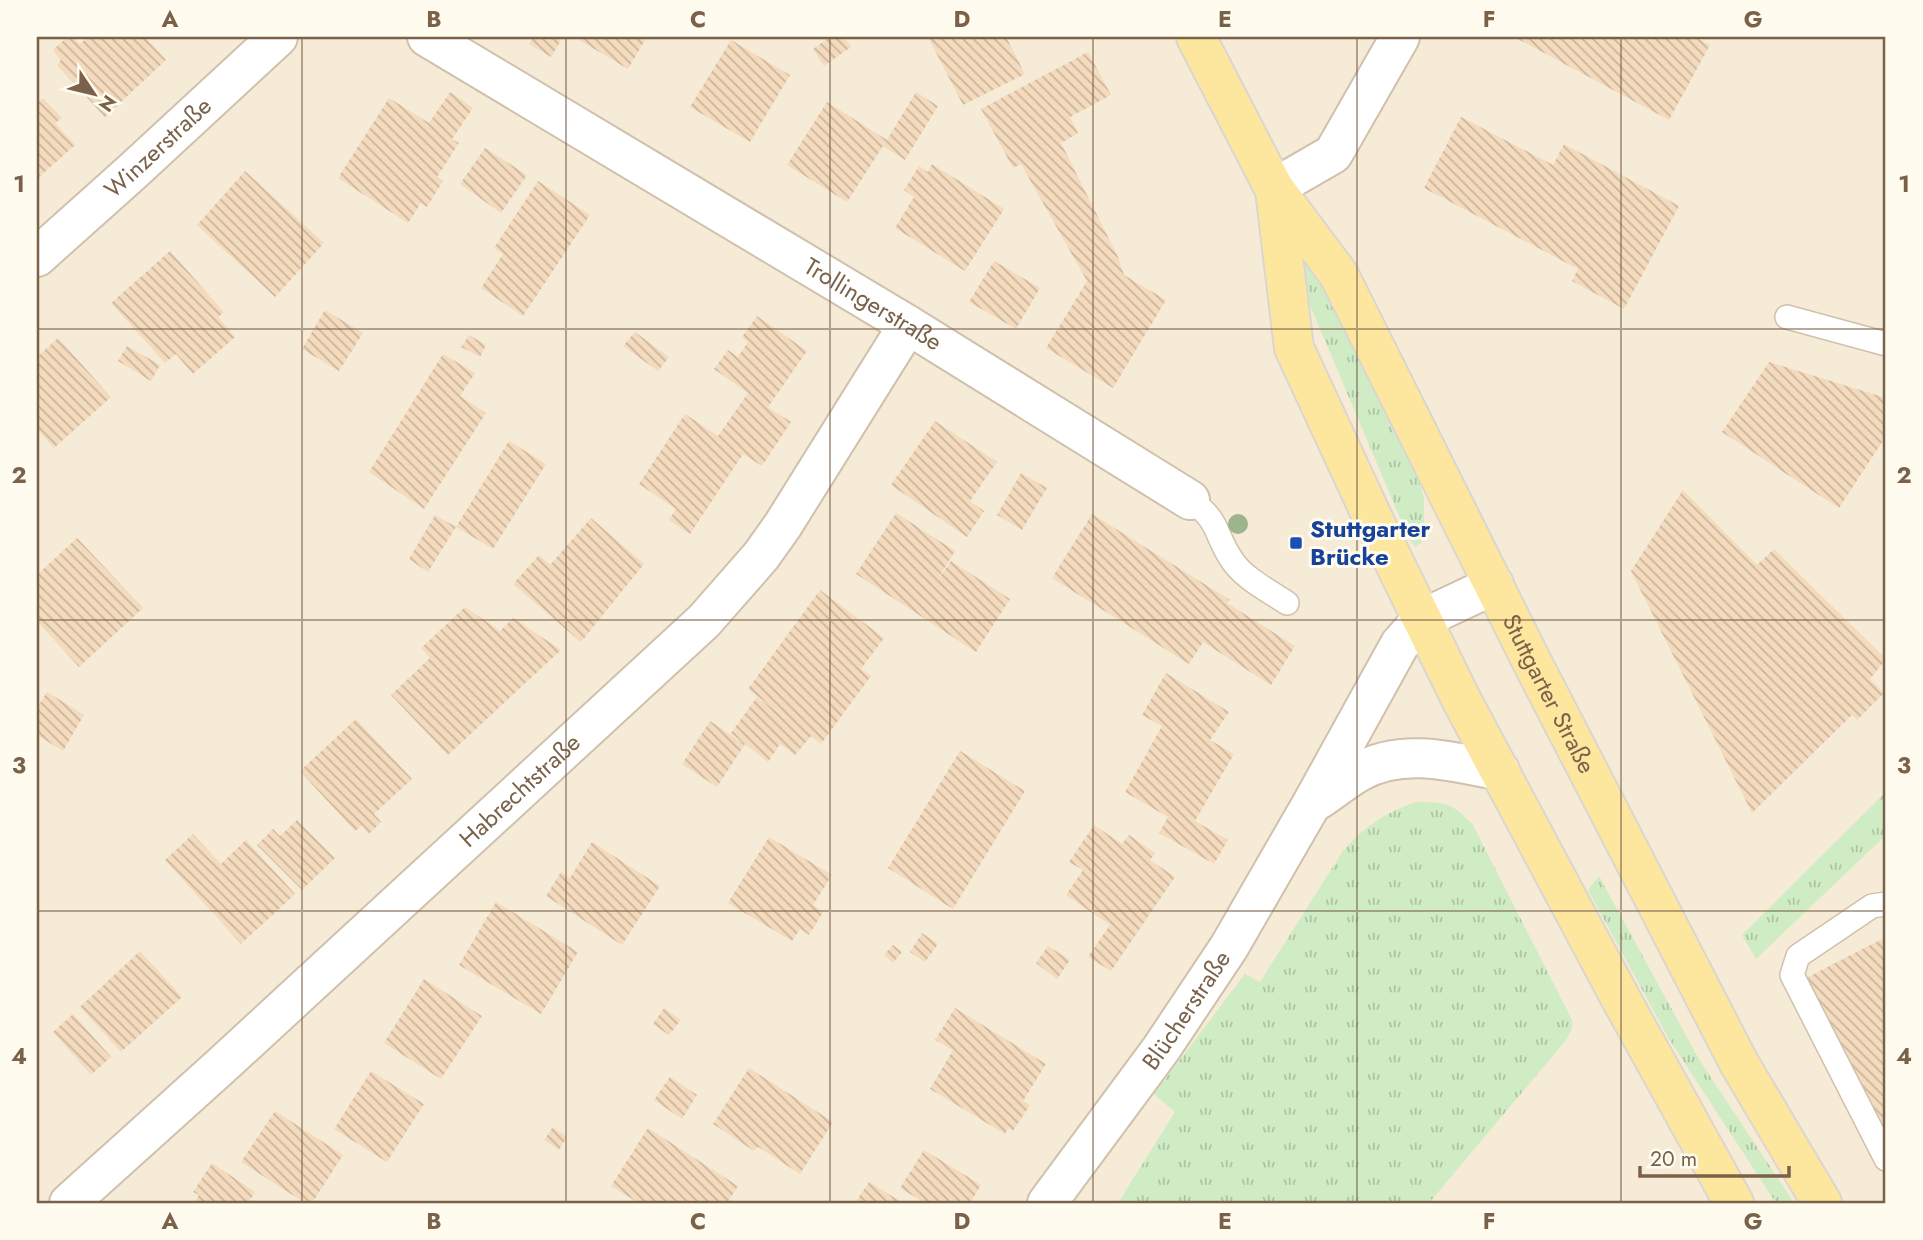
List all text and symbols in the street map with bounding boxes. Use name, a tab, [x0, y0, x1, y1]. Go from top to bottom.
text: A	[161, 2, 179, 36]
text: B	[426, 2, 442, 36]
text: C	[690, 2, 706, 36]
text: D	[954, 2, 971, 36]
text: E	[1218, 2, 1232, 36]
text: F	[1483, 2, 1495, 36]
text: G	[1744, 2, 1762, 36]
north arrow	[60, 60, 130, 130]
street label: Winzerstraße	[96, 89, 219, 206]
text: N	[92, 90, 123, 117]
text: 1	[13, 167, 25, 201]
text: 1	[1898, 167, 1910, 201]
street label: Trollingerstraße	[798, 249, 949, 359]
text: 2	[11, 458, 27, 492]
text: 2	[1896, 458, 1912, 492]
place label: Stuttgarter Brücke	[1310, 511, 1431, 574]
marker: Stuttgarter Brücke	[1288, 535, 1304, 551]
street label: Stuttgarter Straße	[1494, 608, 1605, 779]
street label: Habrechtstraße	[451, 725, 588, 855]
text: 3	[12, 748, 26, 782]
text: 3	[1897, 748, 1911, 782]
street label: Blücherstraße	[1133, 943, 1239, 1077]
text: 4	[11, 1039, 27, 1073]
text: 4	[1896, 1039, 1912, 1073]
scale bar	[1640, 1135, 1788, 1179]
text: 20 m	[1650, 1144, 1697, 1174]
text: A	[161, 1204, 179, 1238]
text: B	[426, 1204, 442, 1238]
text: C	[690, 1204, 706, 1238]
text: D	[954, 1204, 971, 1238]
text: E	[1218, 1204, 1232, 1238]
text: F	[1483, 1204, 1495, 1238]
text: G	[1744, 1204, 1762, 1238]

